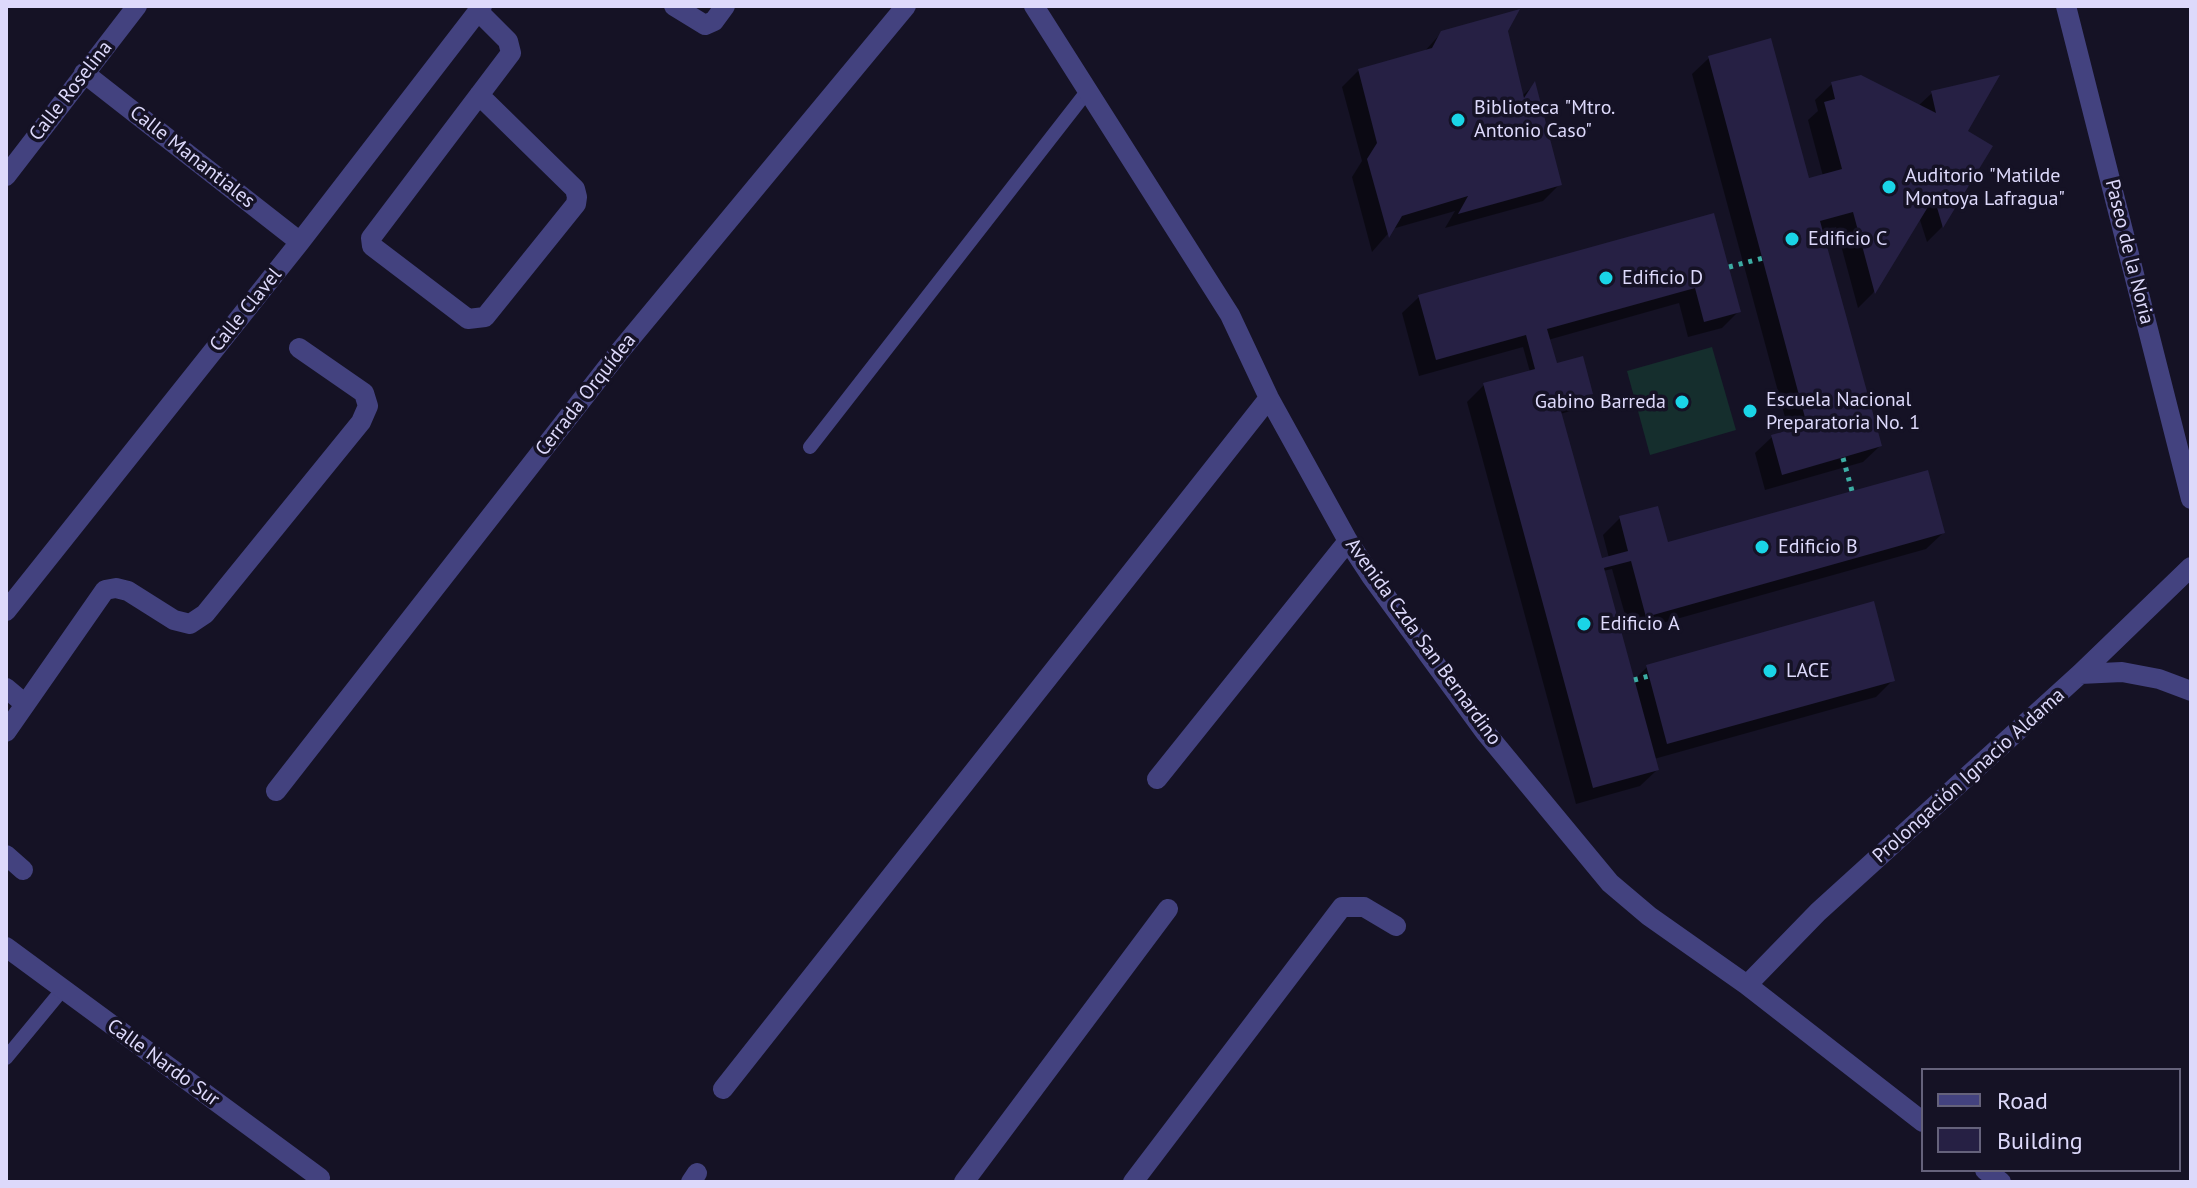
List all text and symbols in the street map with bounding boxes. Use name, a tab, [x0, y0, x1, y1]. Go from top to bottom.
street label: Calle Roselina	[24, 36, 118, 146]
place label: Biblioteca "Mtro. Antonio Caso"	[1474, 96, 1615, 143]
street label: Calle Manantiales	[125, 101, 259, 213]
marker: Biblioteca "Mtro. Antonio Caso"	[1449, 111, 1467, 129]
place label: Auditorio "Matilde Montoya Lafragua"	[1905, 164, 2065, 211]
street label: Paseo de la Noria	[2099, 177, 2159, 327]
marker: Auditorio "Matilde Montoya Lafragua"	[1880, 178, 1898, 196]
place label: Edificio C	[1808, 227, 1887, 251]
marker: Edificio C	[1783, 230, 1801, 248]
street label: Calle Clavel	[205, 263, 287, 357]
place label: Edificio D	[1622, 266, 1703, 290]
marker: Edificio D	[1597, 269, 1615, 287]
street label: Cerrada Orquídea	[531, 329, 641, 461]
place label: Escuela Nacional Preparatoria No. 1	[1766, 388, 1920, 435]
place label: Gabino Barreda	[1535, 390, 1666, 414]
marker: Gabino Barreda	[1673, 393, 1691, 411]
marker: Escuela Nacional Preparatoria No. 1	[1741, 402, 1759, 420]
street label: Avenida Czda San Bernardino	[1340, 534, 1506, 750]
place label: Edificio B	[1778, 535, 1858, 559]
marker: Edificio B	[1753, 538, 1771, 556]
place label: Edificio A	[1600, 612, 1680, 636]
marker: Edificio A	[1575, 615, 1593, 633]
place label: LACE	[1786, 659, 1830, 683]
marker: LACE	[1761, 662, 1779, 680]
street label: Prolongación Ignacio Aldama	[1868, 684, 2070, 868]
street label: Calle Nardo Sur	[102, 1014, 224, 1112]
legend	[1921, 1068, 2181, 1172]
text: Road	[1997, 1085, 2048, 1116]
text: Building	[1997, 1125, 2083, 1156]

